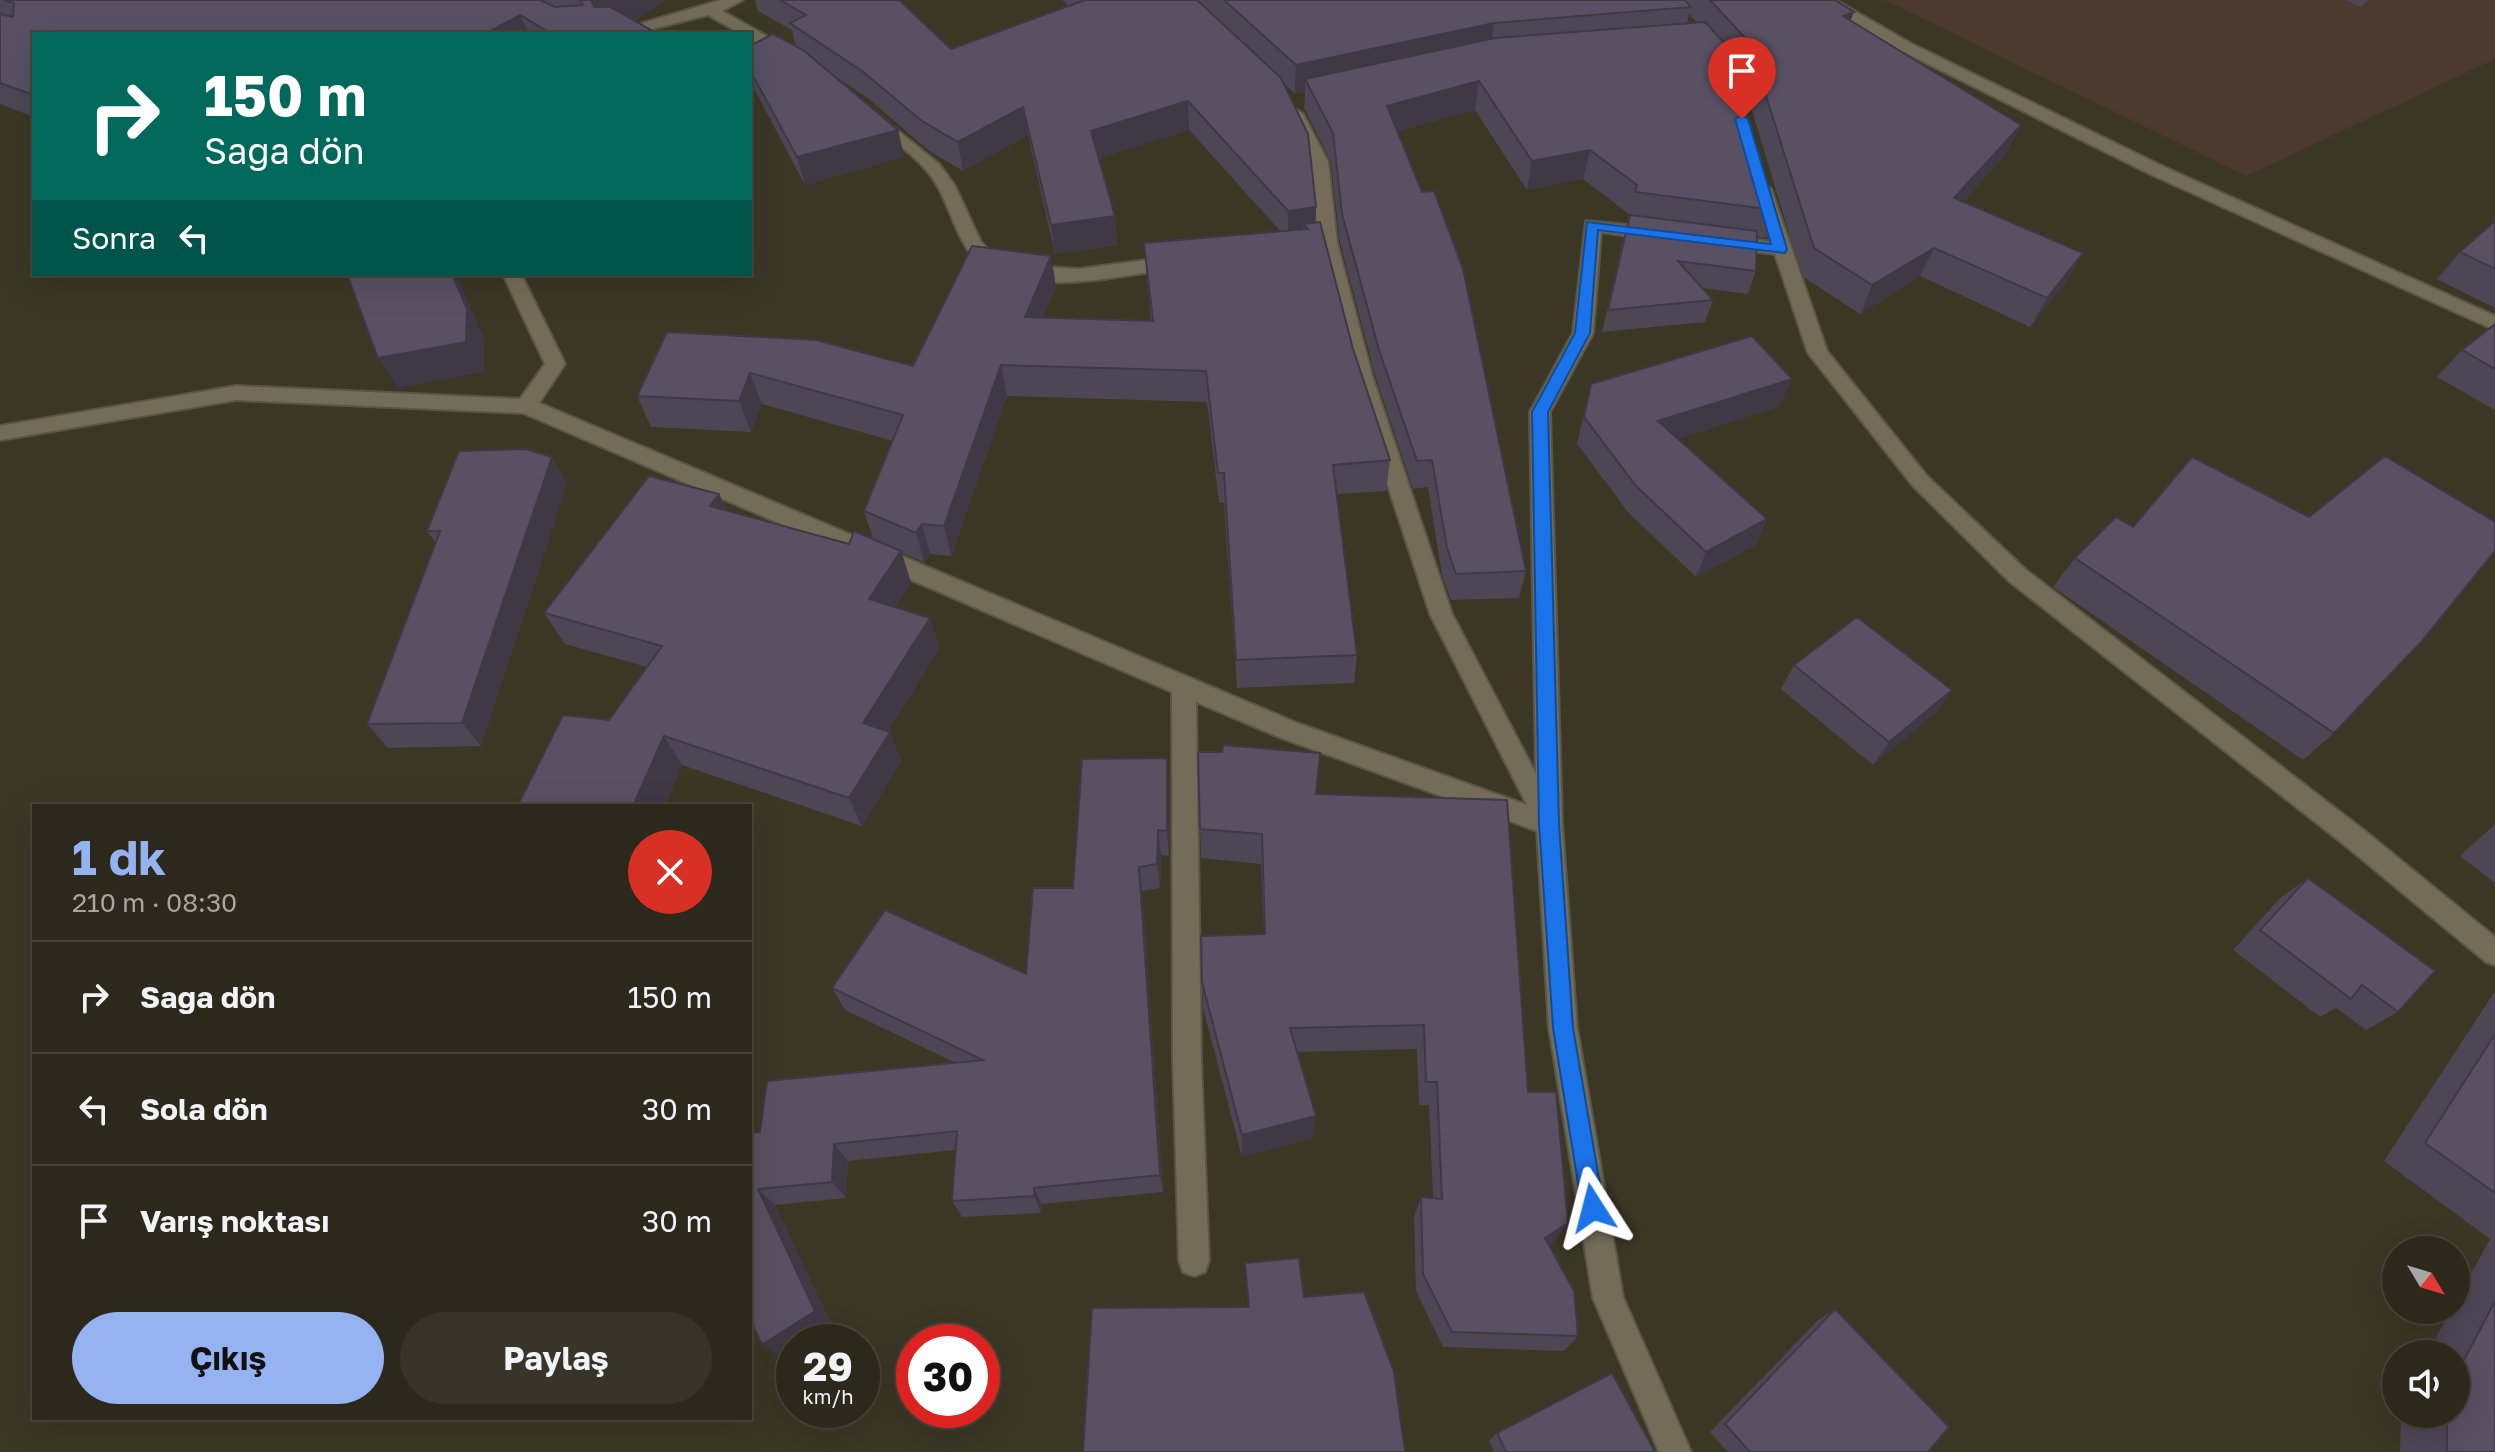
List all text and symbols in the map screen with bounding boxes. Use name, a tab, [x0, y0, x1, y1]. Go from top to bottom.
pin	[1708, 37, 1776, 119]
icon: arrive	[1720, 49, 1764, 93]
text: 150 m	[204, 61, 366, 128]
icon: right	[72, 64, 176, 168]
text: Sağa dön	[204, 129, 365, 172]
icon: left	[172, 216, 216, 260]
text: Sonra	[72, 220, 156, 256]
text: 1 dk	[72, 828, 166, 886]
button: close	[628, 830, 712, 914]
text: 210 m · 08:30	[72, 887, 237, 918]
icon: right	[72, 975, 116, 1019]
text: Sağa dön	[140, 979, 275, 1015]
text: 150 m	[627, 979, 712, 1015]
icon: left	[72, 1087, 116, 1131]
text: Sola dön	[140, 1091, 268, 1127]
text: 30 m	[642, 1091, 712, 1127]
position arrow	[1551, 1166, 1635, 1250]
icon: arrive	[72, 1199, 116, 1243]
text: Varış noktası	[140, 1203, 329, 1239]
text: 30 m	[642, 1203, 712, 1239]
north arrow	[2382, 1236, 2470, 1324]
map controls	[2382, 1236, 2470, 1428]
button: Çıkış	[72, 1312, 384, 1404]
button: Paylaş	[400, 1312, 712, 1404]
speed limit sign: 30	[896, 1324, 1000, 1428]
button: sound	[2382, 1340, 2470, 1428]
text: 29	[803, 1342, 853, 1390]
text: km/h	[803, 1384, 853, 1408]

